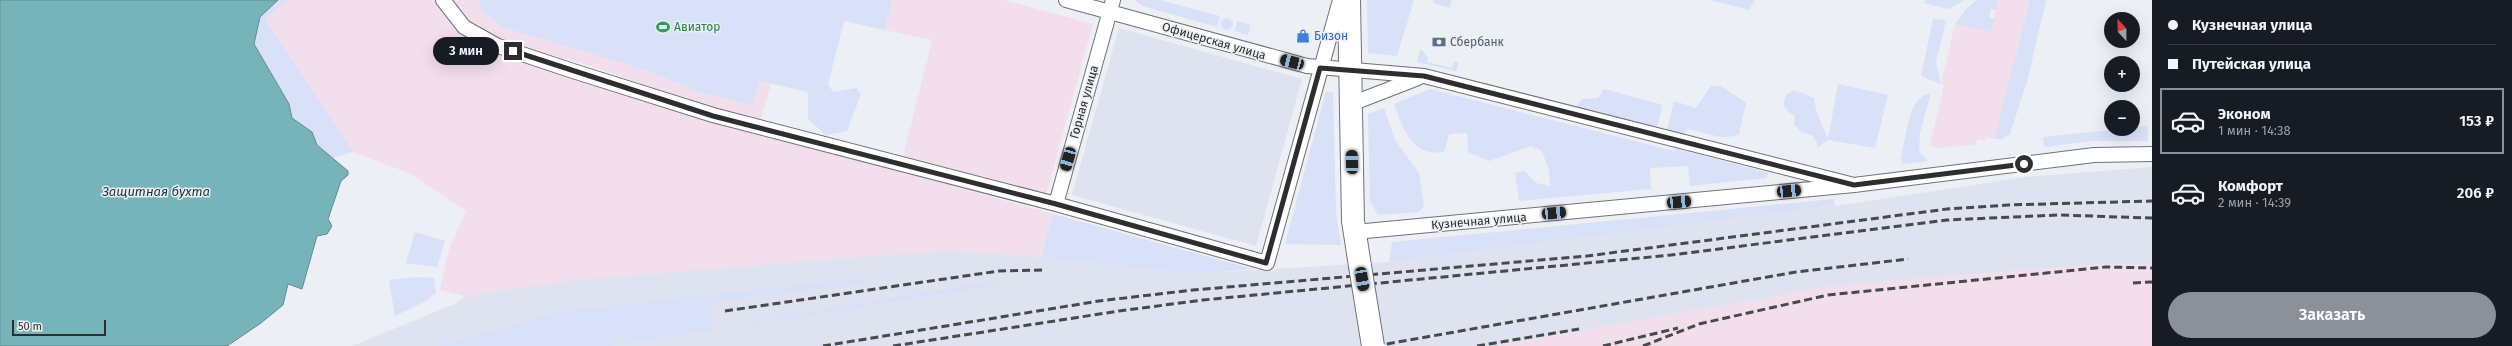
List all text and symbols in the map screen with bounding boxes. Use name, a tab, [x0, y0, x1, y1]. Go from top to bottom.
north arrow	[2104, 12, 2140, 48]
map controls	[2104, 12, 2140, 136]
text: Кузнечная улица	[2192, 16, 2313, 34]
sports icon: Авиатор	[655, 19, 671, 35]
street label: Офицерская улица	[1160, 19, 1268, 63]
place label: Авиатор	[674, 20, 720, 34]
shop icon: Бизон	[1295, 28, 1311, 44]
place label: Бизон	[1314, 29, 1348, 43]
bank icon: Сбербанк	[1431, 34, 1447, 50]
place label: Сбербанк	[1450, 35, 1505, 49]
callout: 3 мин	[433, 37, 499, 65]
route end	[504, 42, 522, 60]
text: 3 мин	[449, 43, 483, 58]
car	[1279, 53, 1305, 71]
text: Путейская улица	[2192, 55, 2311, 73]
button: +	[2104, 56, 2140, 92]
street label: Горная улица	[1067, 64, 1101, 140]
button: −	[2104, 100, 2140, 136]
icon: car	[2170, 103, 2206, 139]
text: Эконом	[2218, 105, 2271, 123]
text: 153 ₽	[2459, 112, 2494, 130]
text: 1 мин · 14:38	[2218, 123, 2291, 138]
car	[1059, 146, 1077, 172]
car	[1346, 150, 1358, 174]
route start	[2015, 155, 2033, 173]
icon: car	[2170, 175, 2206, 211]
text: Комфорт	[2218, 177, 2283, 195]
water label: Защитная бухта	[101, 184, 210, 199]
car	[1776, 184, 1802, 198]
text: 206 ₽	[2457, 184, 2494, 202]
car	[1667, 195, 1691, 209]
text: 2 мин · 14:39	[2218, 195, 2291, 210]
car	[1542, 206, 1566, 220]
street label: Кузнечная улица	[1431, 210, 1527, 232]
car	[1354, 266, 1370, 292]
button: Заказать	[2168, 292, 2496, 338]
scale bar	[12, 318, 106, 337]
text: 50 m	[18, 320, 42, 333]

